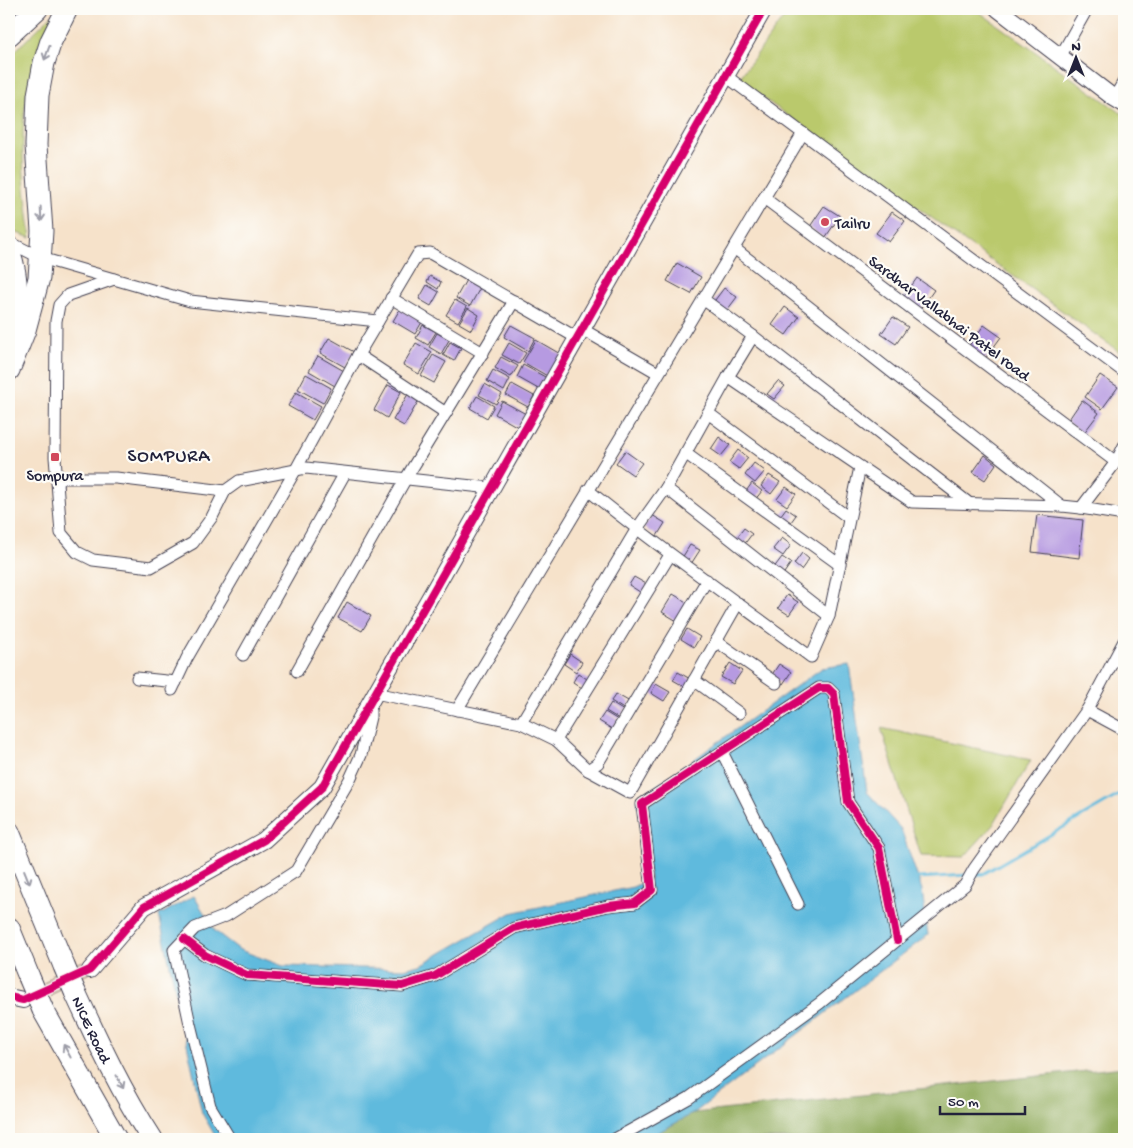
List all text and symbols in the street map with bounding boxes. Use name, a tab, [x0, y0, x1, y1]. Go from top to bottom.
north arrow	[1050, 32, 1100, 82]
text: N	[1071, 39, 1081, 56]
one-way arrow	[42, 45, 51, 61]
one-way arrow	[36, 206, 45, 222]
marker: Tailru	[819, 216, 831, 228]
place label: Tailru	[834, 216, 871, 235]
street label: Sardhar Vallabhai Patel road	[863, 253, 1034, 388]
district label: SOMPURA	[127, 446, 211, 469]
marker: Sompura	[49, 451, 61, 463]
place label: Sompura	[26, 468, 85, 487]
one-way arrow	[23, 869, 33, 884]
street label: NICE Road	[65, 994, 114, 1069]
one-way arrow	[62, 1043, 72, 1058]
one-way arrow	[115, 1075, 125, 1090]
scale bar	[940, 1083, 1026, 1115]
text: 50 m	[948, 1094, 979, 1112]

